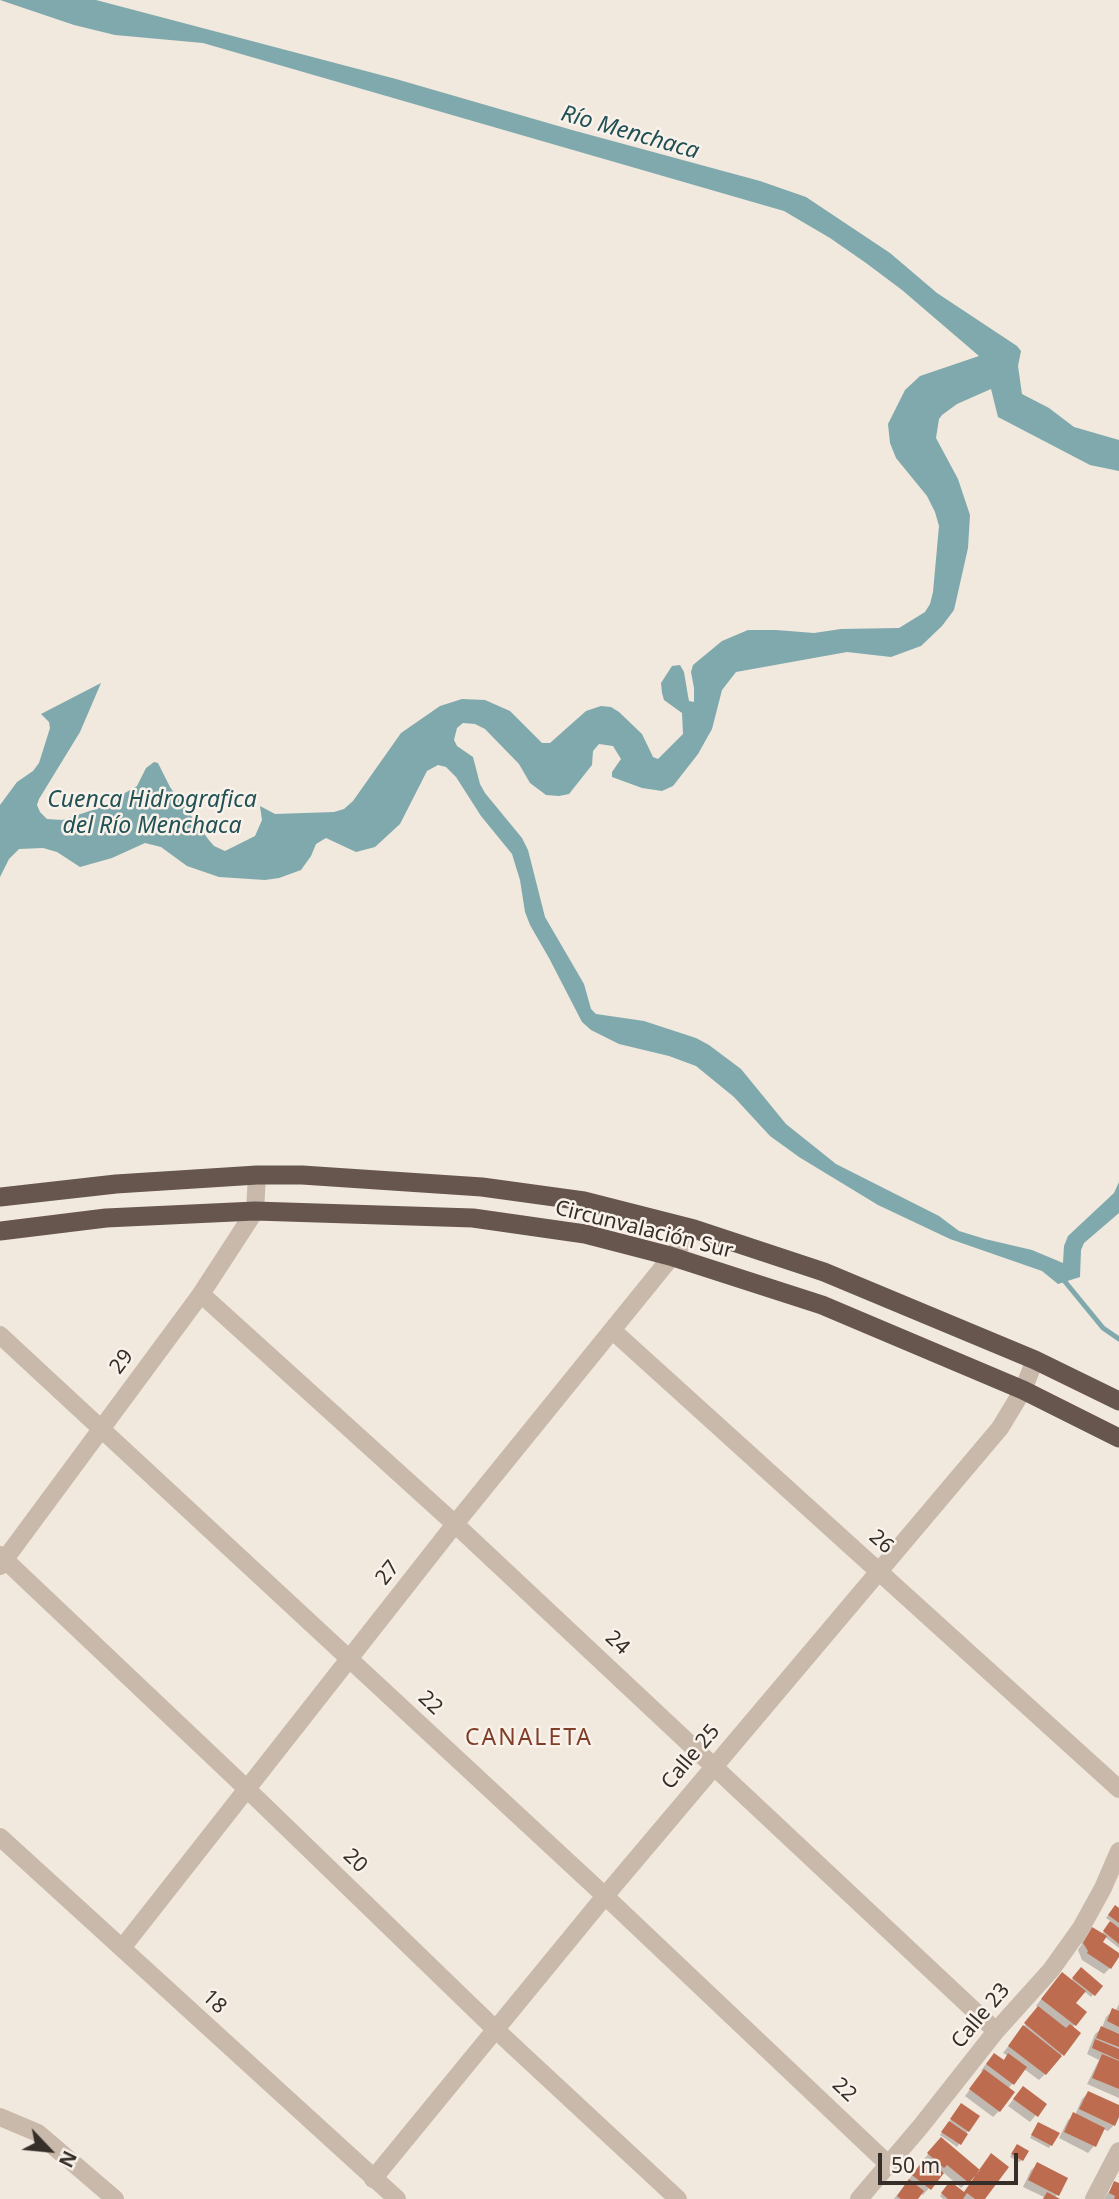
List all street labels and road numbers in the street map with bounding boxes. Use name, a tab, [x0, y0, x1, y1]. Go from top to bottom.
street label: Circunvalación Sur	[552, 1196, 736, 1264]
street label: 29	[105, 1345, 139, 1379]
street label: 26	[864, 1525, 898, 1559]
street label: 27	[371, 1556, 405, 1590]
street label: 24	[600, 1626, 634, 1660]
street label: 22	[413, 1686, 447, 1720]
street label: Calle 25	[657, 1719, 725, 1795]
street label: 20	[338, 1844, 372, 1878]
street label: Calle 23	[947, 1978, 1015, 2054]
street label: 18	[197, 1985, 231, 2019]
street label: 22	[827, 2073, 861, 2107]

